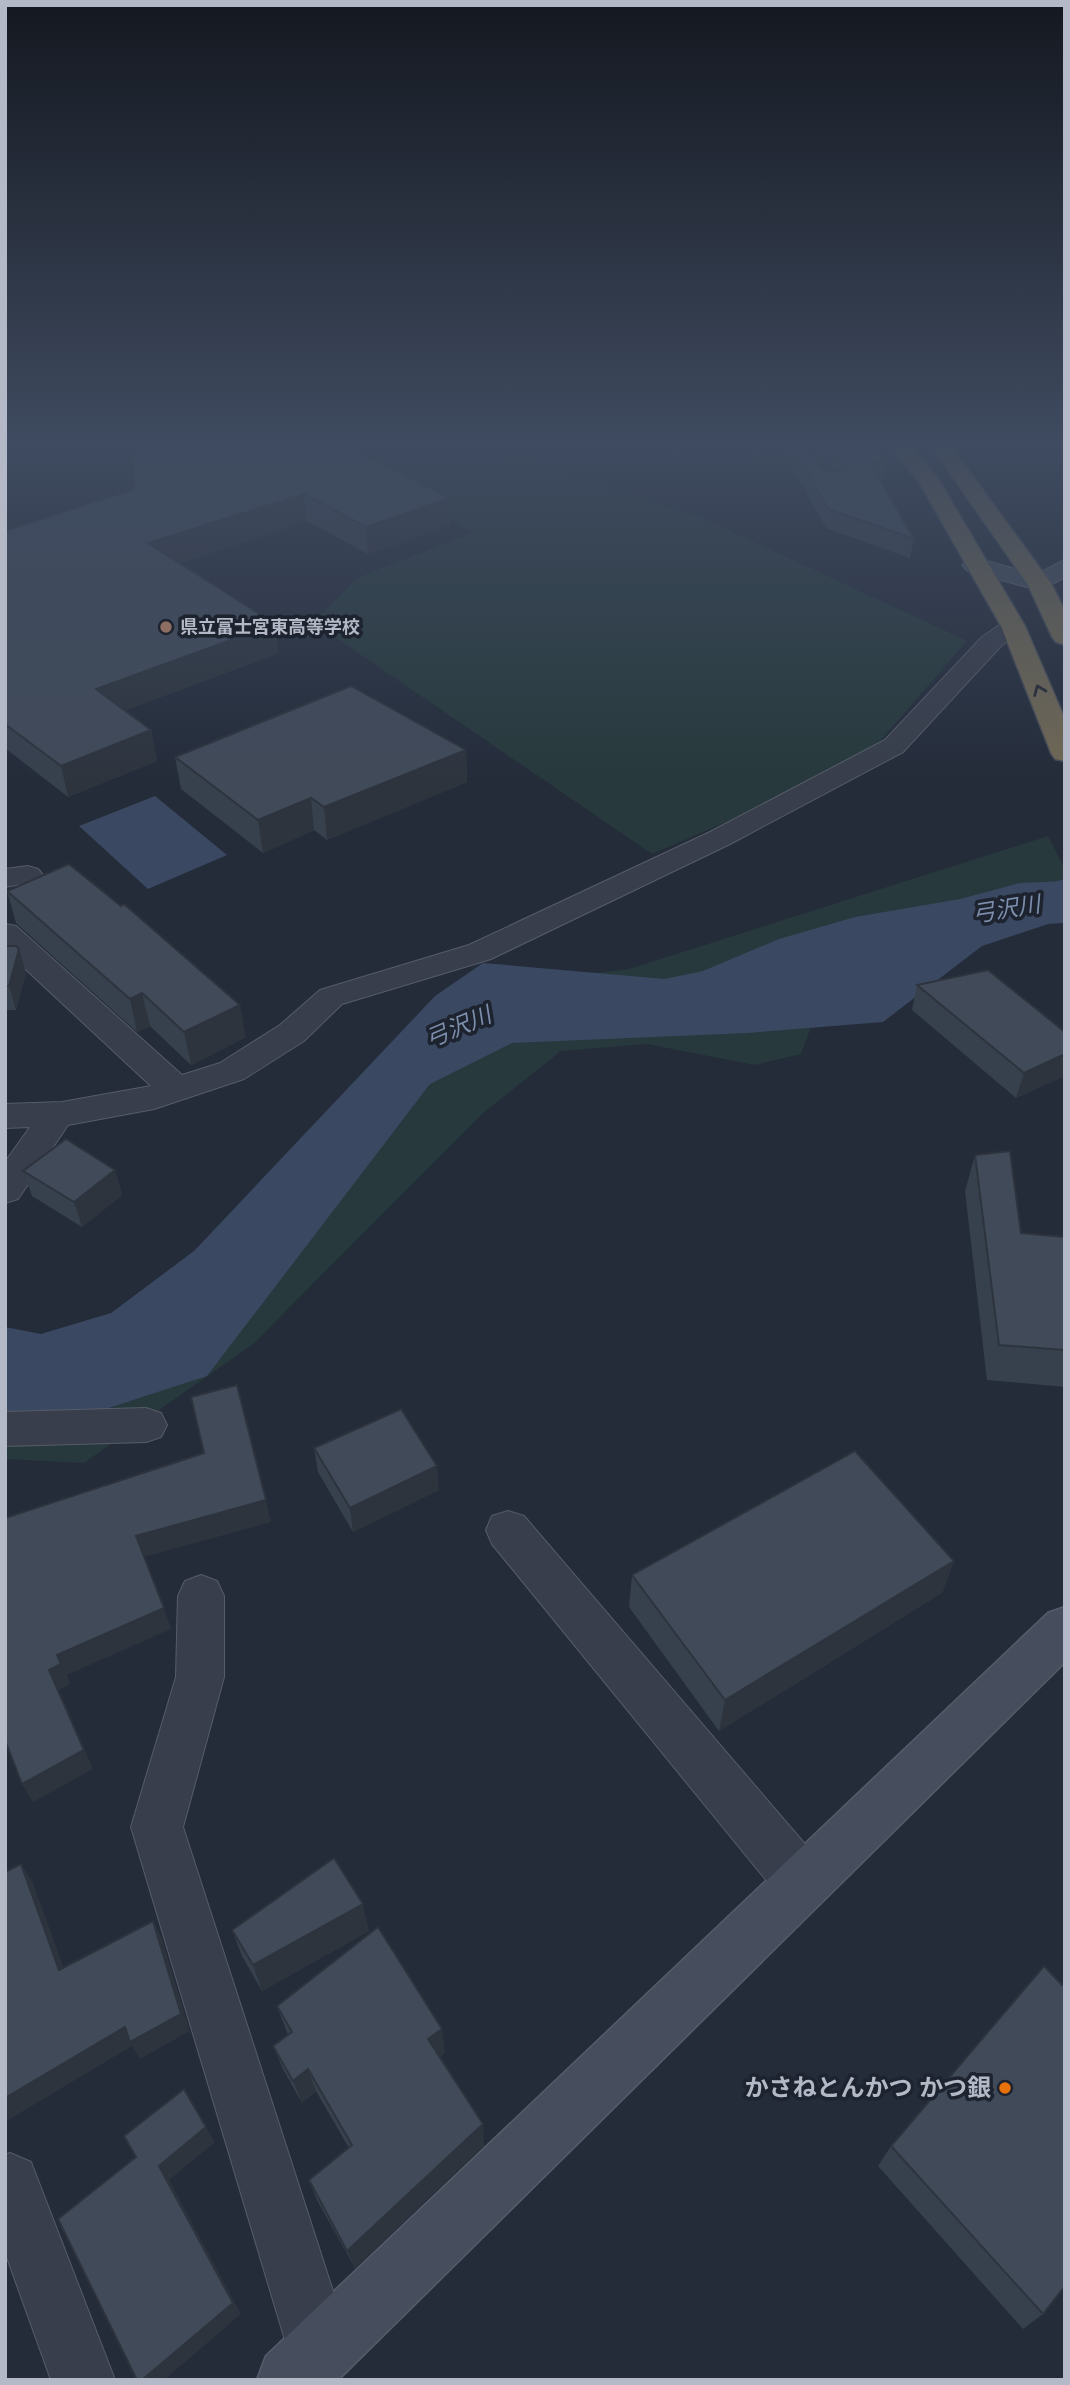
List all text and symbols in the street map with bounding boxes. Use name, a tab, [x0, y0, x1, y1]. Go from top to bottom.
place label: 県立富士宮東高等学校	[180, 615, 360, 639]
marker: 県立富士宮東高等学校	[158, 619, 174, 635]
one-way arrow	[1033, 684, 1047, 696]
water label: 弓沢川	[970, 888, 1046, 930]
water label: 弓沢川	[420, 999, 499, 1055]
place label: かさねとんかつ かつ銀	[745, 2072, 991, 2104]
marker: かさねとんかつ かつ銀	[997, 2080, 1013, 2096]

